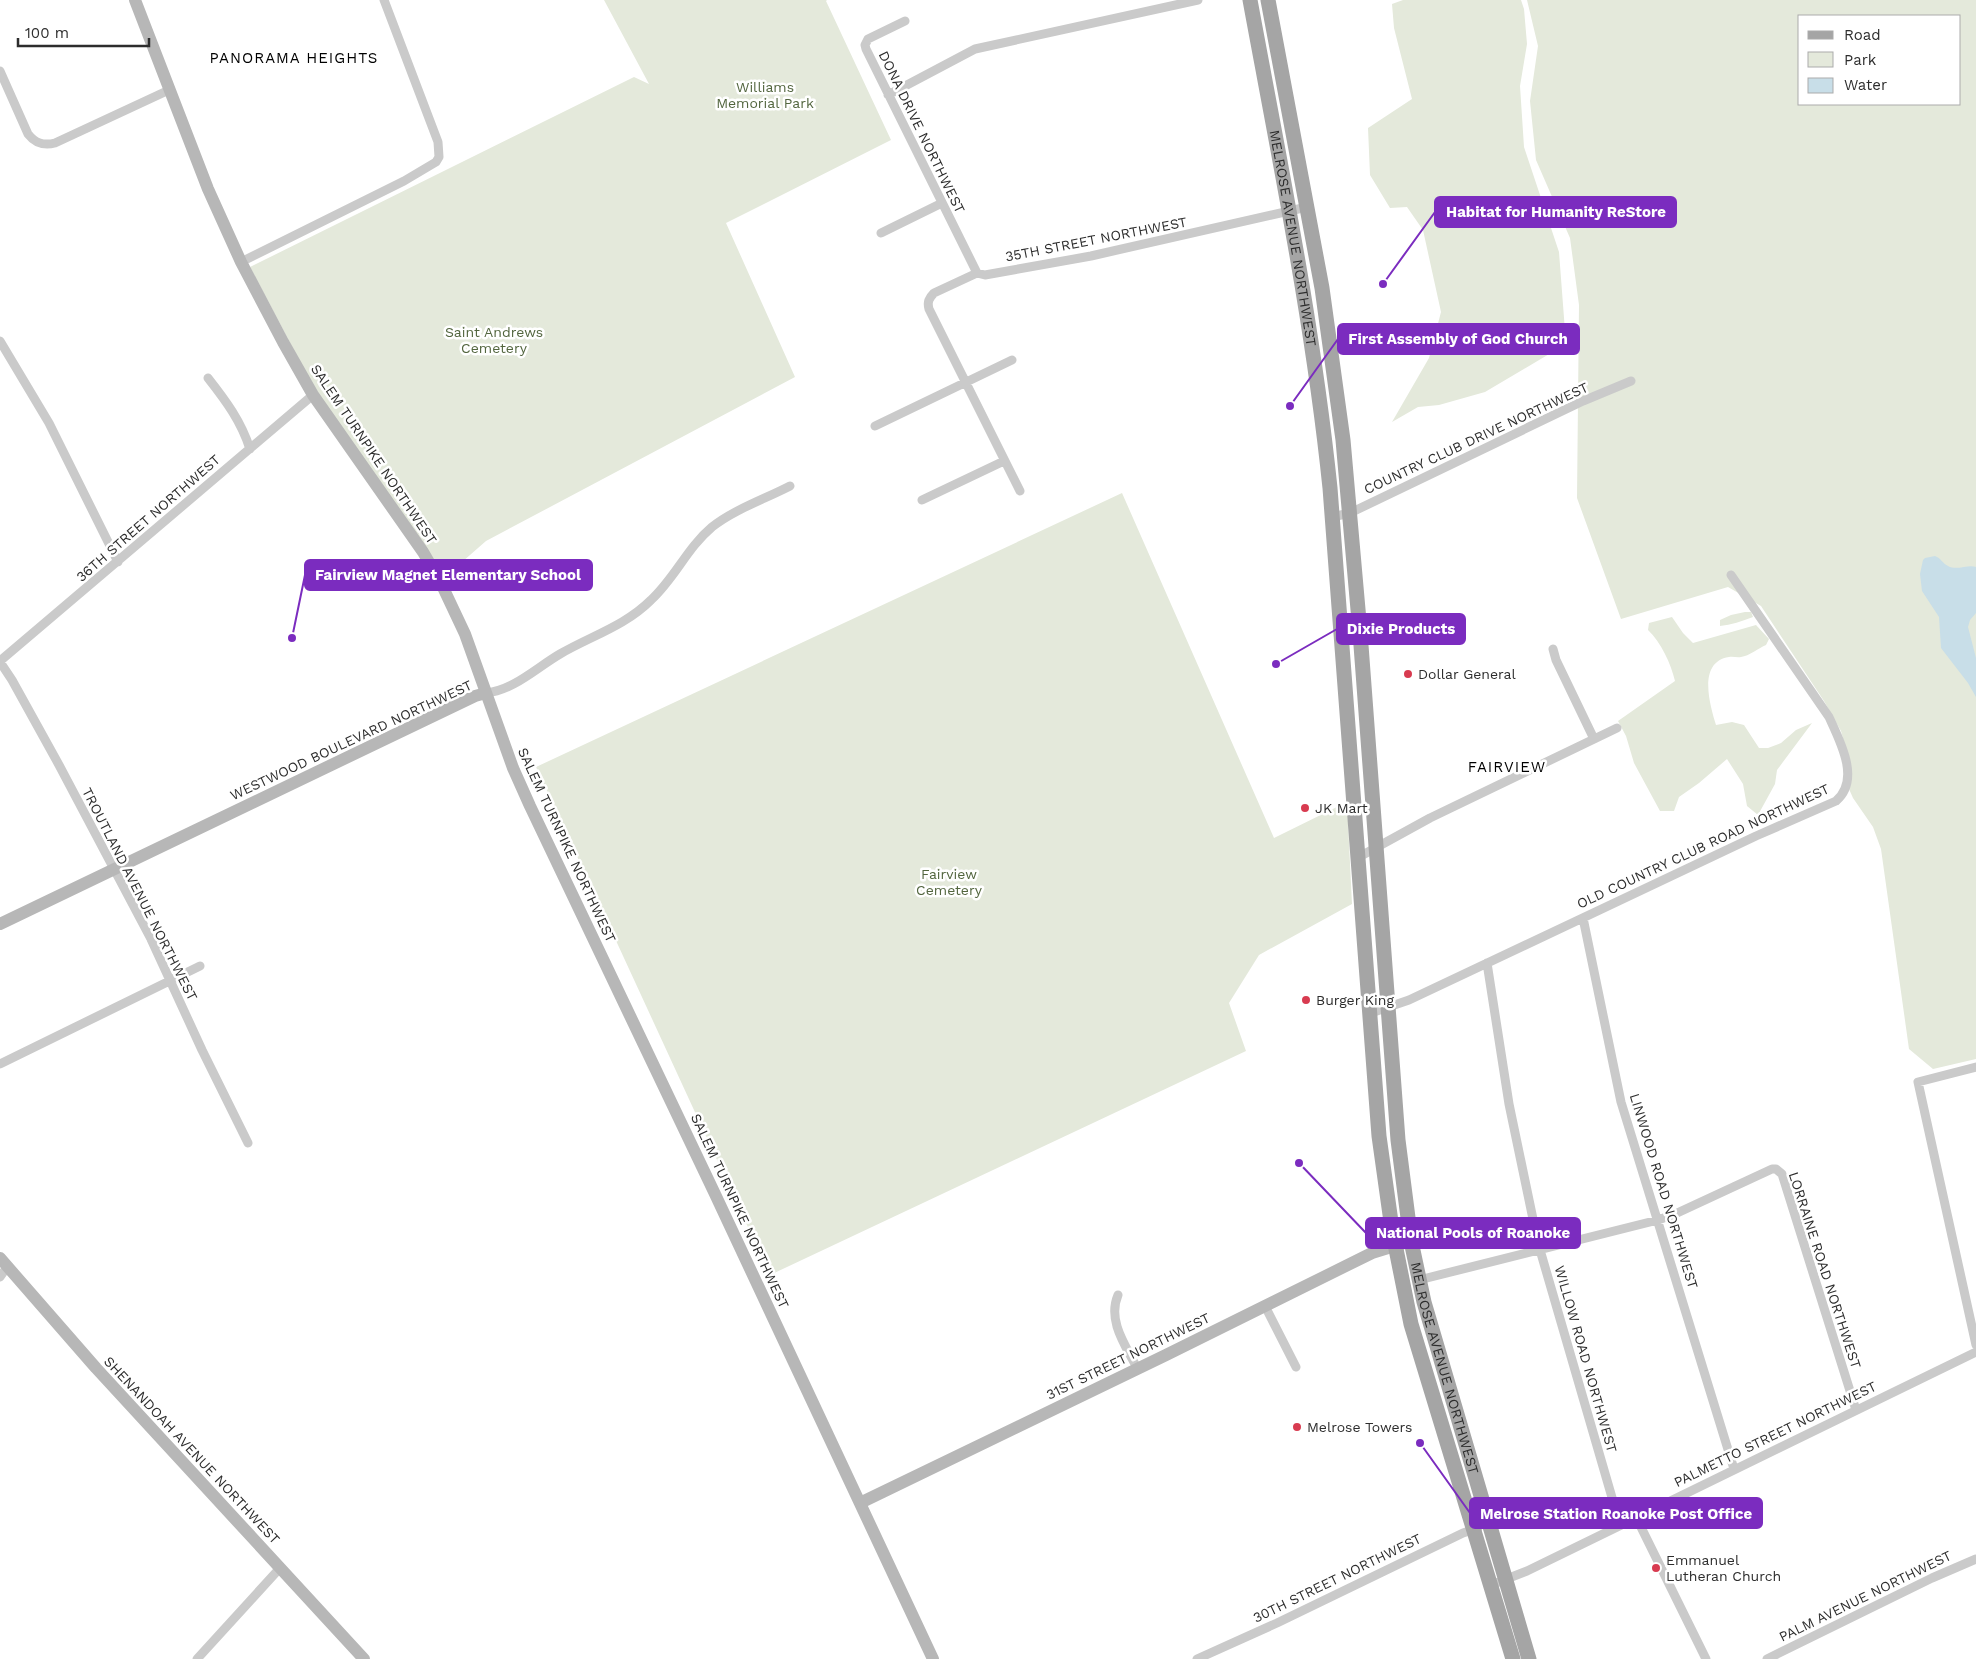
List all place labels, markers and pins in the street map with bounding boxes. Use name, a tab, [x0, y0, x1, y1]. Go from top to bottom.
callout: Habitat for Humanity ReStore	[1435, 197, 1676, 227]
callout: First Assembly of God Church	[1338, 324, 1579, 354]
callout: Fairview Magnet Elementary School	[305, 560, 592, 590]
callout: Dixie Products	[1337, 614, 1465, 644]
place label: Dollar General	[1418, 666, 1517, 682]
marker: Dollar General	[1402, 668, 1414, 680]
place label: JK Mart	[1315, 800, 1368, 816]
marker: JK Mart	[1299, 802, 1311, 814]
place label: Burger King	[1316, 992, 1394, 1008]
marker: Burger King	[1300, 994, 1312, 1006]
callout: National Pools of Roanoke	[1366, 1218, 1580, 1248]
place label: Melrose Towers	[1307, 1419, 1412, 1435]
marker: Melrose Towers	[1291, 1421, 1303, 1433]
callout: Melrose Station Roanoke Post Office	[1470, 1498, 1762, 1528]
place label: Emmanuel Lutheran Church	[1666, 1552, 1781, 1584]
marker: Emmanuel Lutheran Church	[1650, 1562, 1662, 1574]

